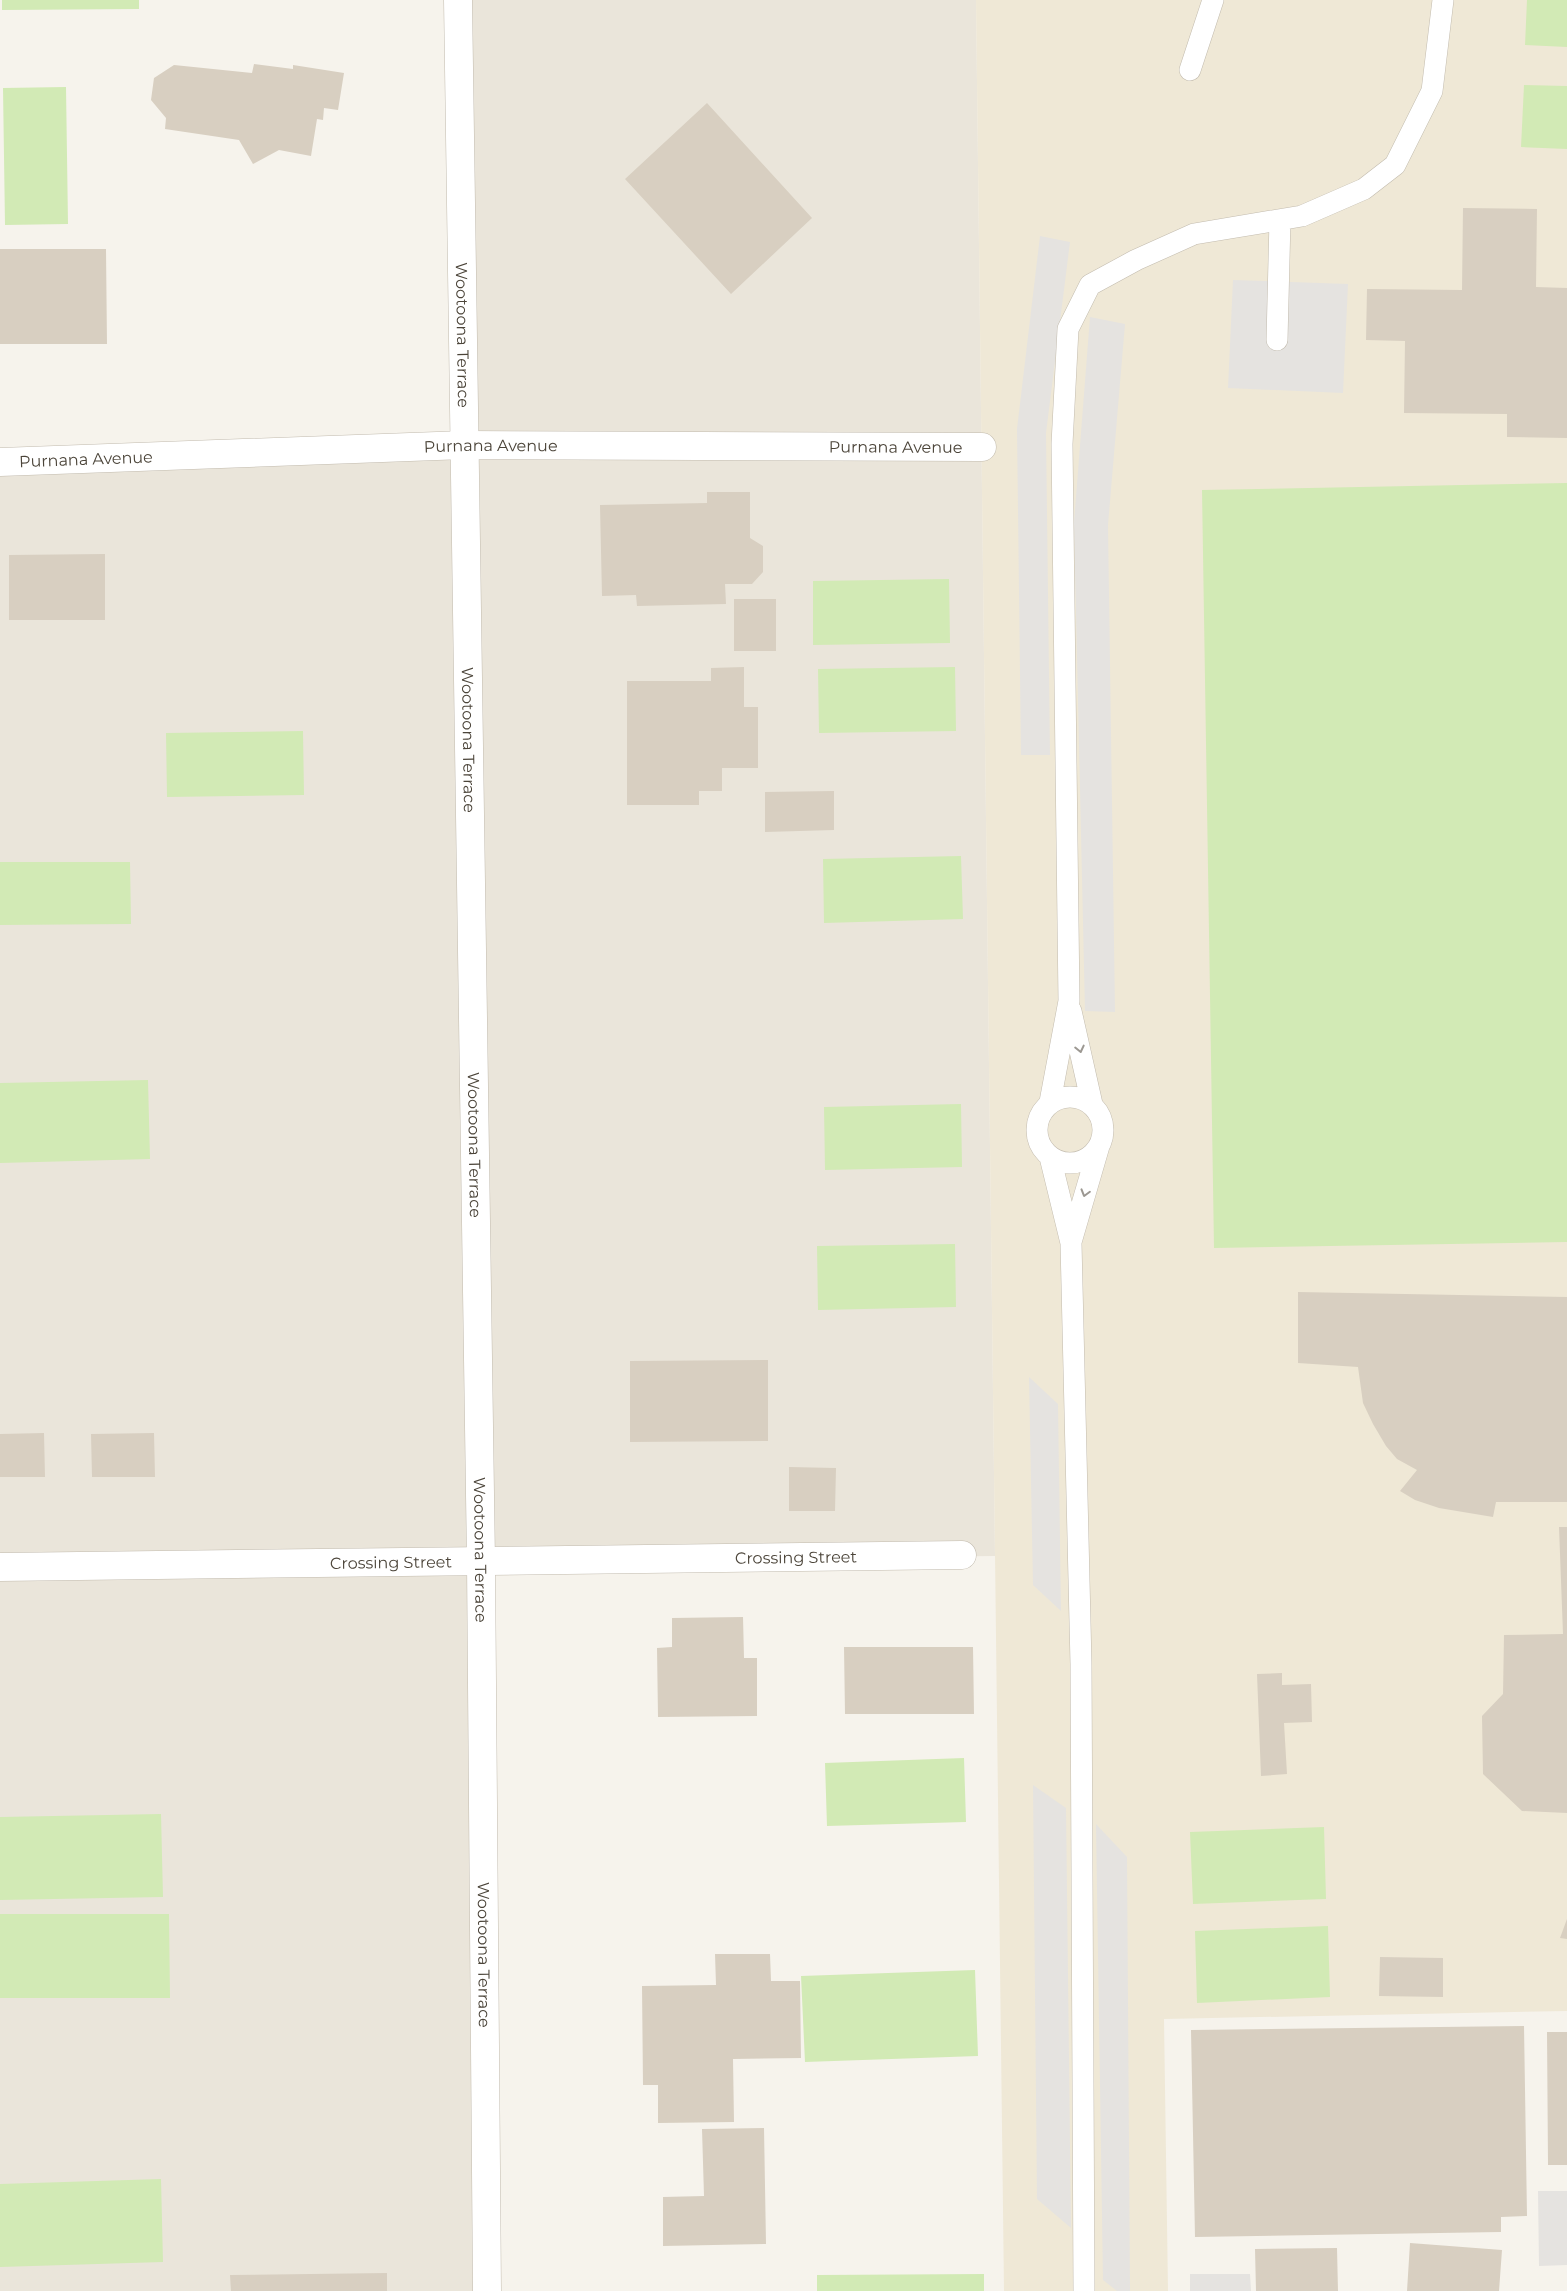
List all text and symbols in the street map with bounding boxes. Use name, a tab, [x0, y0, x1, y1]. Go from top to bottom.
street label: Wootoona Terrace	[452, 262, 474, 408]
street label: Purnana Avenue	[423, 435, 558, 456]
street label: Purnana Avenue	[829, 437, 963, 456]
street label: Purnana Avenue	[19, 447, 153, 471]
street label: Wootoona Terrace	[458, 667, 479, 813]
one-way arrow	[1074, 1045, 1085, 1054]
street label: Wootoona Terrace	[464, 1072, 485, 1218]
one-way arrow	[1081, 1189, 1091, 1197]
street label: Wootoona Terrace	[470, 1477, 491, 1623]
street label: Crossing Street	[735, 1547, 858, 1567]
street label: Crossing Street	[330, 1552, 453, 1572]
street label: Wootoona Terrace	[474, 1882, 494, 2028]

